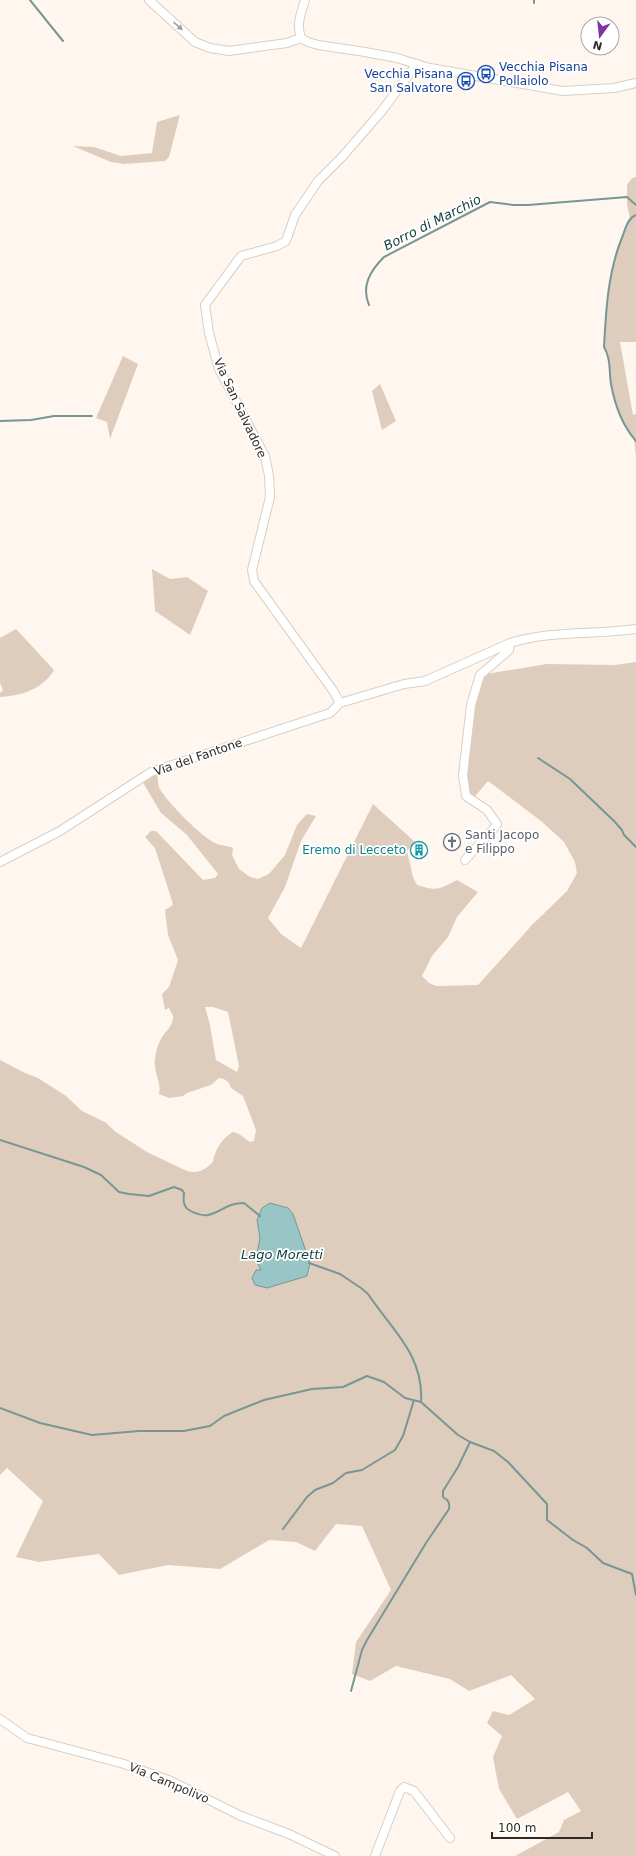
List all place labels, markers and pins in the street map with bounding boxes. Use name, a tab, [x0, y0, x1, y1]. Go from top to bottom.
place label: Vecchia Pisana Pollaiolo	[499, 60, 588, 88]
bus stop icon: Vecchia Pisana Pollaiolo	[476, 64, 496, 84]
place label: Vecchia Pisana San Salvatore	[364, 67, 453, 95]
bus stop icon: Vecchia Pisana San Salvatore	[456, 71, 476, 91]
place label: Santi Jacopo e Filippo	[465, 828, 539, 856]
church icon: Santi Jacopo e Filippo	[442, 832, 462, 852]
building icon: Eremo di Lecceto	[409, 840, 429, 860]
place label: Eremo di Lecceto	[302, 843, 406, 857]

